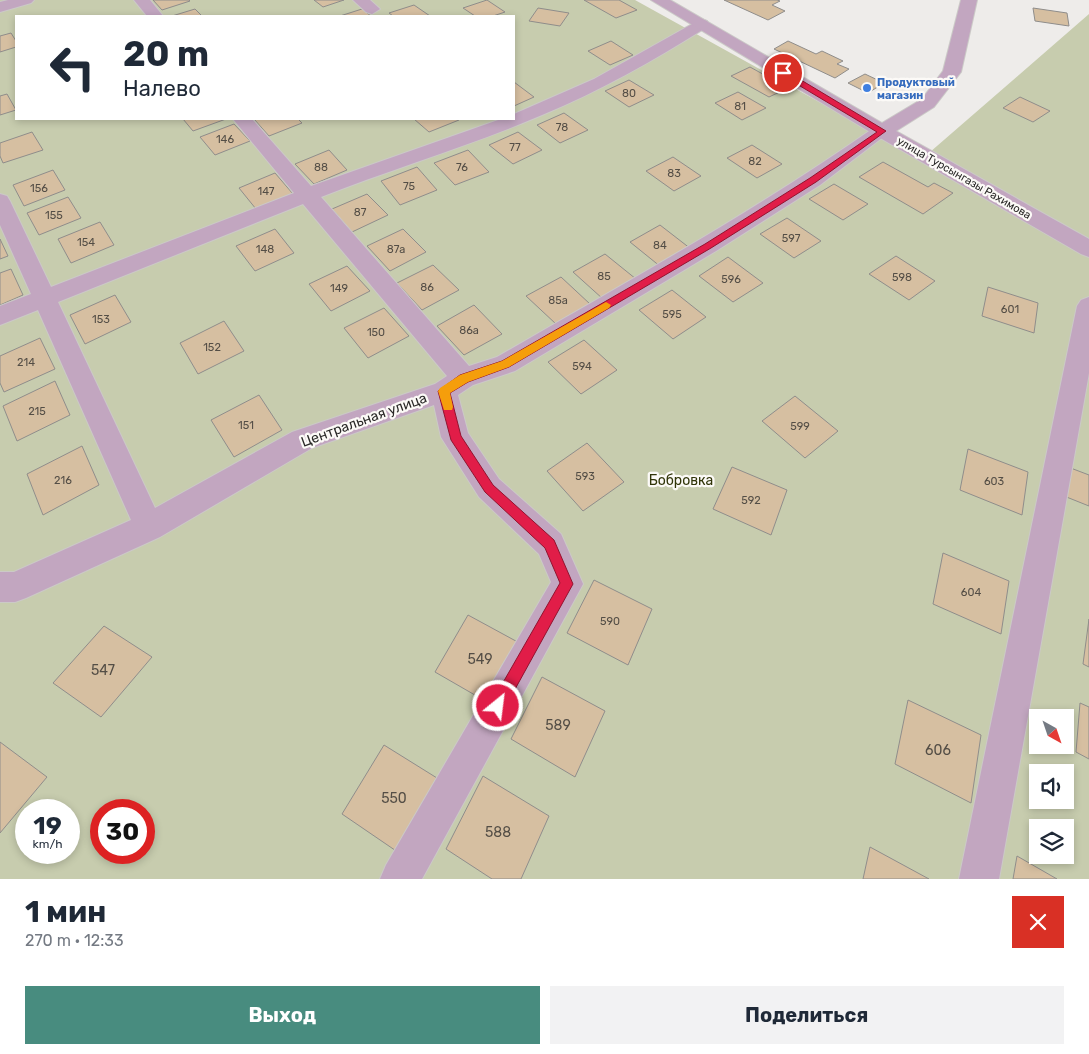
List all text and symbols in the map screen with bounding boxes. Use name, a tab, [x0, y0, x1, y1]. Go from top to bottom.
text: 20 m	[123, 33, 209, 75]
icon: left	[40, 35, 105, 100]
pin	[762, 52, 804, 94]
icon: arrive	[769, 59, 797, 87]
text: Налево	[123, 75, 201, 102]
place label: Продуктовый магазин	[877, 76, 955, 102]
marker: Продуктовый магазин	[861, 82, 873, 94]
house number: 80	[622, 87, 636, 100]
house number: 81	[734, 100, 746, 113]
house number: 78	[556, 121, 568, 134]
house number: 146	[216, 133, 234, 146]
street label: улица Турсынгазы Рахимова	[895, 134, 1033, 222]
house number: 77	[509, 141, 521, 154]
house number: 82	[748, 155, 762, 168]
house number: 88	[314, 161, 328, 174]
house number: 76	[456, 161, 468, 174]
house number: 83	[667, 167, 681, 180]
house number: 75	[403, 180, 416, 193]
house number: 156	[30, 182, 48, 195]
house number: 147	[258, 185, 275, 198]
house number: 87	[354, 206, 367, 219]
house number: 155	[45, 209, 63, 222]
house number: 597	[782, 232, 801, 245]
house number: 154	[77, 236, 95, 249]
house number: 84	[653, 239, 667, 252]
house number: 148	[256, 243, 274, 256]
house number: 87а	[387, 243, 405, 256]
house number: 85	[597, 270, 611, 283]
house number: 598	[892, 271, 912, 284]
house number: 596	[721, 273, 741, 286]
house number: 86	[420, 281, 434, 294]
house number: 149	[330, 282, 348, 295]
house number: 85а	[548, 294, 568, 307]
house number: 601	[1001, 303, 1019, 316]
house number: 595	[662, 308, 682, 321]
house number: 153	[92, 313, 110, 326]
house number: 86а	[459, 324, 479, 337]
house number: 150	[367, 326, 385, 339]
house number: 152	[203, 341, 221, 354]
house number: 214	[17, 356, 35, 369]
house number: 594	[572, 360, 592, 373]
street label: Центральная улица	[299, 389, 429, 451]
house number: 215	[28, 405, 46, 418]
house number: 151	[238, 419, 254, 432]
house number: 599	[790, 420, 810, 433]
house number: 593	[575, 470, 595, 483]
park label: Бобровка	[649, 472, 713, 489]
house number: 216	[54, 474, 72, 487]
house number: 603	[984, 475, 1005, 488]
house number: 592	[741, 494, 761, 507]
house number: 604	[961, 586, 981, 599]
house number: 590	[600, 615, 620, 628]
house number: 549	[467, 651, 493, 668]
house number: 547	[91, 662, 115, 679]
position arrow	[471, 679, 523, 731]
north arrow	[1029, 709, 1074, 754]
map controls	[1029, 709, 1074, 864]
house number: 589	[545, 717, 571, 734]
house number: 606	[925, 742, 951, 759]
button: sound	[1029, 764, 1074, 809]
house number: 550	[381, 790, 407, 807]
speed limit sign: 30	[90, 799, 155, 864]
text: 19	[33, 811, 62, 840]
button: layers	[1029, 819, 1074, 864]
house number: 588	[485, 824, 511, 841]
text: km/h	[33, 837, 62, 851]
text: 1 мин	[25, 894, 106, 930]
button: close	[1012, 896, 1064, 948]
text: 270 m · 12:33	[25, 931, 124, 950]
button: Выход	[25, 986, 540, 1044]
button: Поделиться	[550, 986, 1064, 1044]

